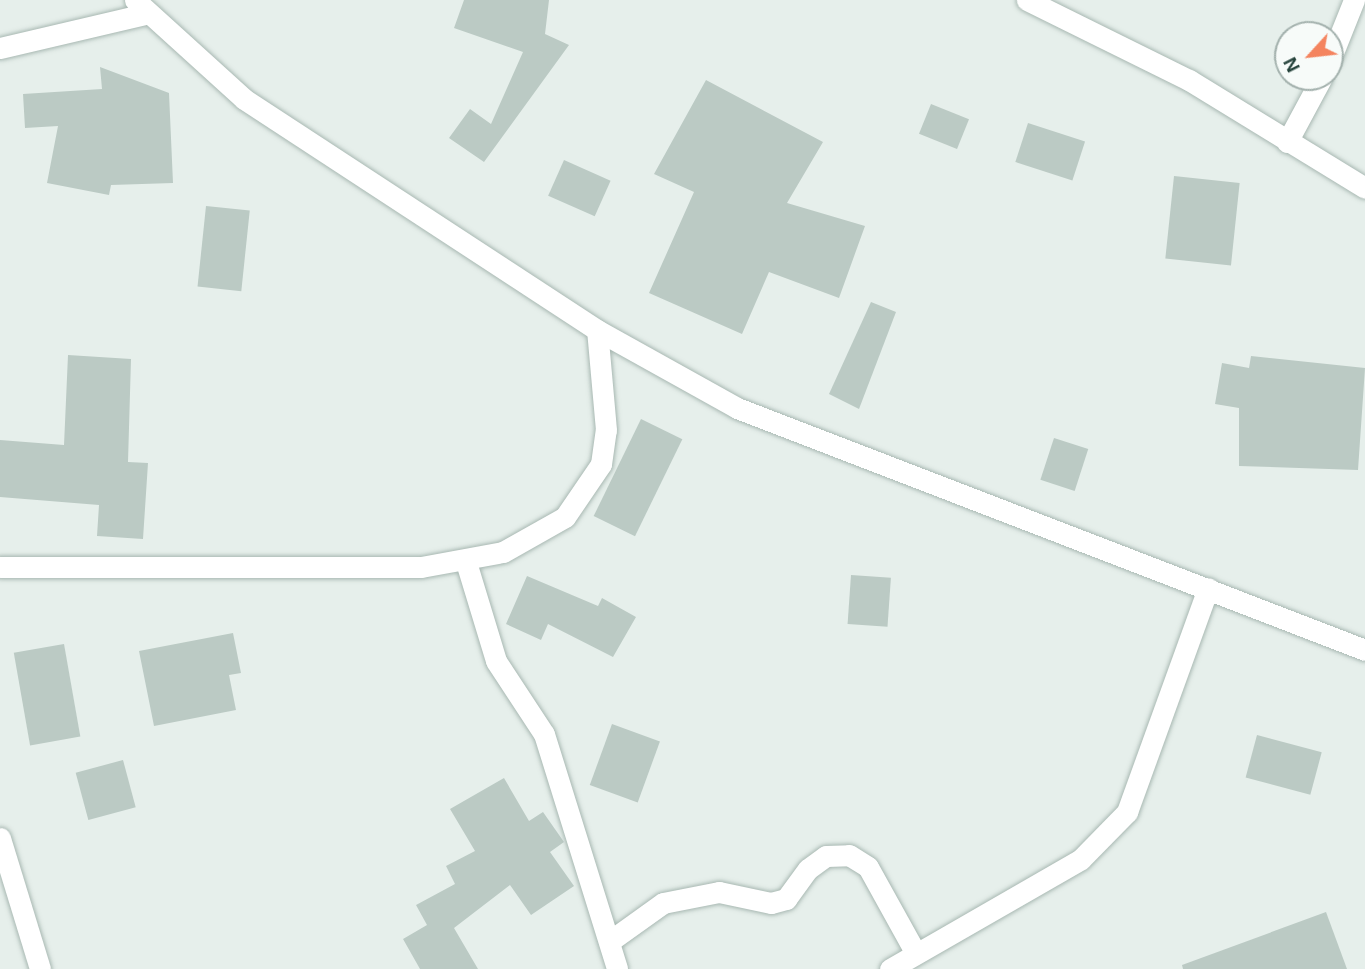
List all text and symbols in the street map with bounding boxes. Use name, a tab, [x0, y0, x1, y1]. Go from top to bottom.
north arrow	[1274, 21, 1344, 91]
text: N	[1279, 54, 1304, 76]

